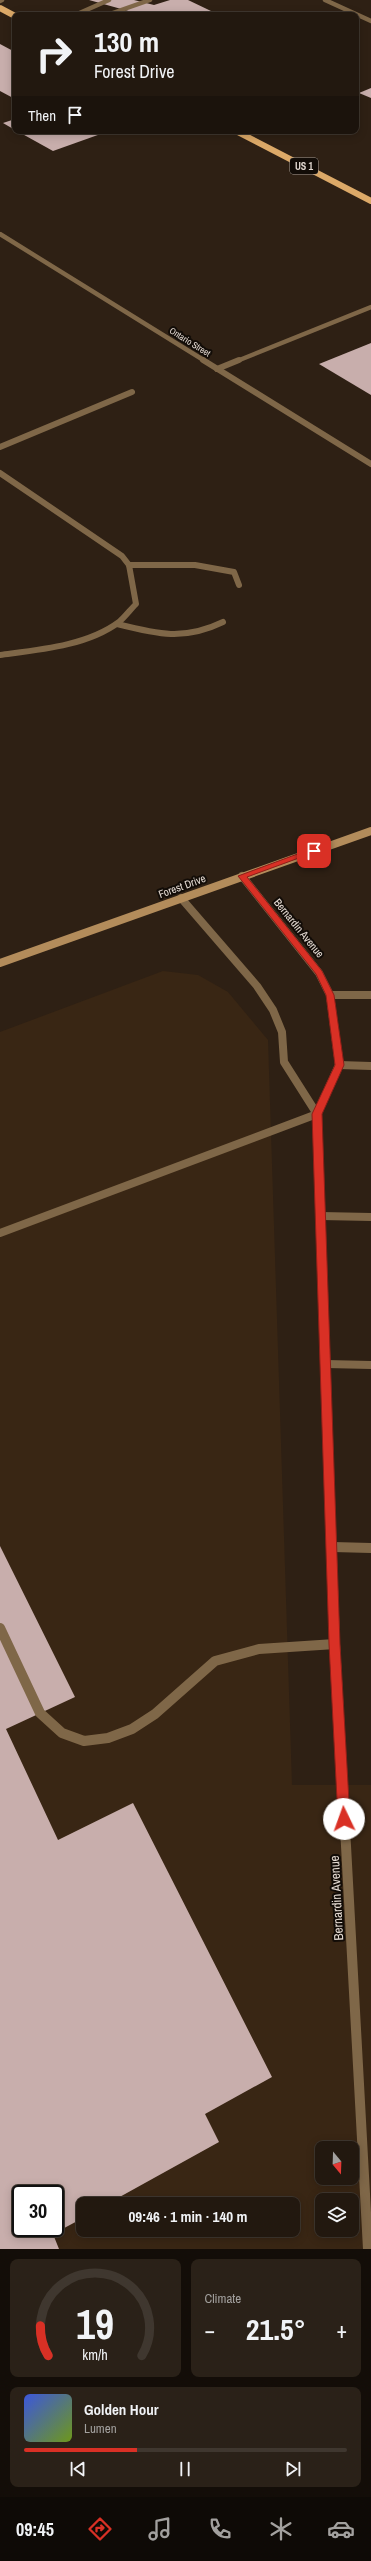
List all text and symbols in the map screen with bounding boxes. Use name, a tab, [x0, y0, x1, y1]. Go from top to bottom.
text: 130 m	[94, 23, 159, 61]
icon: right	[28, 28, 80, 80]
text: Forest Drive	[94, 59, 174, 84]
icon: arrive	[64, 104, 86, 126]
text: Then	[28, 105, 56, 126]
road number: US 1	[290, 158, 318, 174]
street label: Ontario Street	[167, 325, 213, 359]
pin	[297, 834, 331, 868]
icon: arrive	[303, 840, 325, 862]
street label: Forest Drive	[156, 871, 208, 901]
street label: Bernardin Avenue	[271, 896, 327, 960]
position arrow	[323, 1798, 365, 1840]
street label: Bernardin Avenue	[326, 1855, 347, 1941]
north arrow	[315, 2141, 359, 2185]
map controls	[315, 2141, 359, 2237]
speed limit sign: 30	[12, 2185, 64, 2237]
button: layers	[315, 2193, 359, 2237]
text: 09:46 · 1 min · 140 m	[129, 2206, 247, 2227]
text: Climate	[205, 2290, 241, 2307]
text: 19	[76, 2296, 114, 2352]
text: 21.5°	[246, 2309, 306, 2349]
text: −	[205, 2315, 215, 2345]
text: +	[336, 2315, 347, 2345]
text: km/h	[83, 2345, 108, 2364]
text: Golden Hour	[84, 2399, 159, 2420]
text: Lumen	[84, 2420, 117, 2437]
icon: previous	[67, 2458, 89, 2480]
icon: pause	[174, 2458, 196, 2480]
icon: next	[282, 2458, 304, 2480]
icon: directions	[86, 2515, 114, 2543]
icon: music	[146, 2515, 174, 2543]
icon: phone	[206, 2515, 234, 2543]
icon: climate	[267, 2515, 295, 2543]
icon: car	[327, 2515, 355, 2543]
text: 09:45	[16, 2517, 54, 2542]

